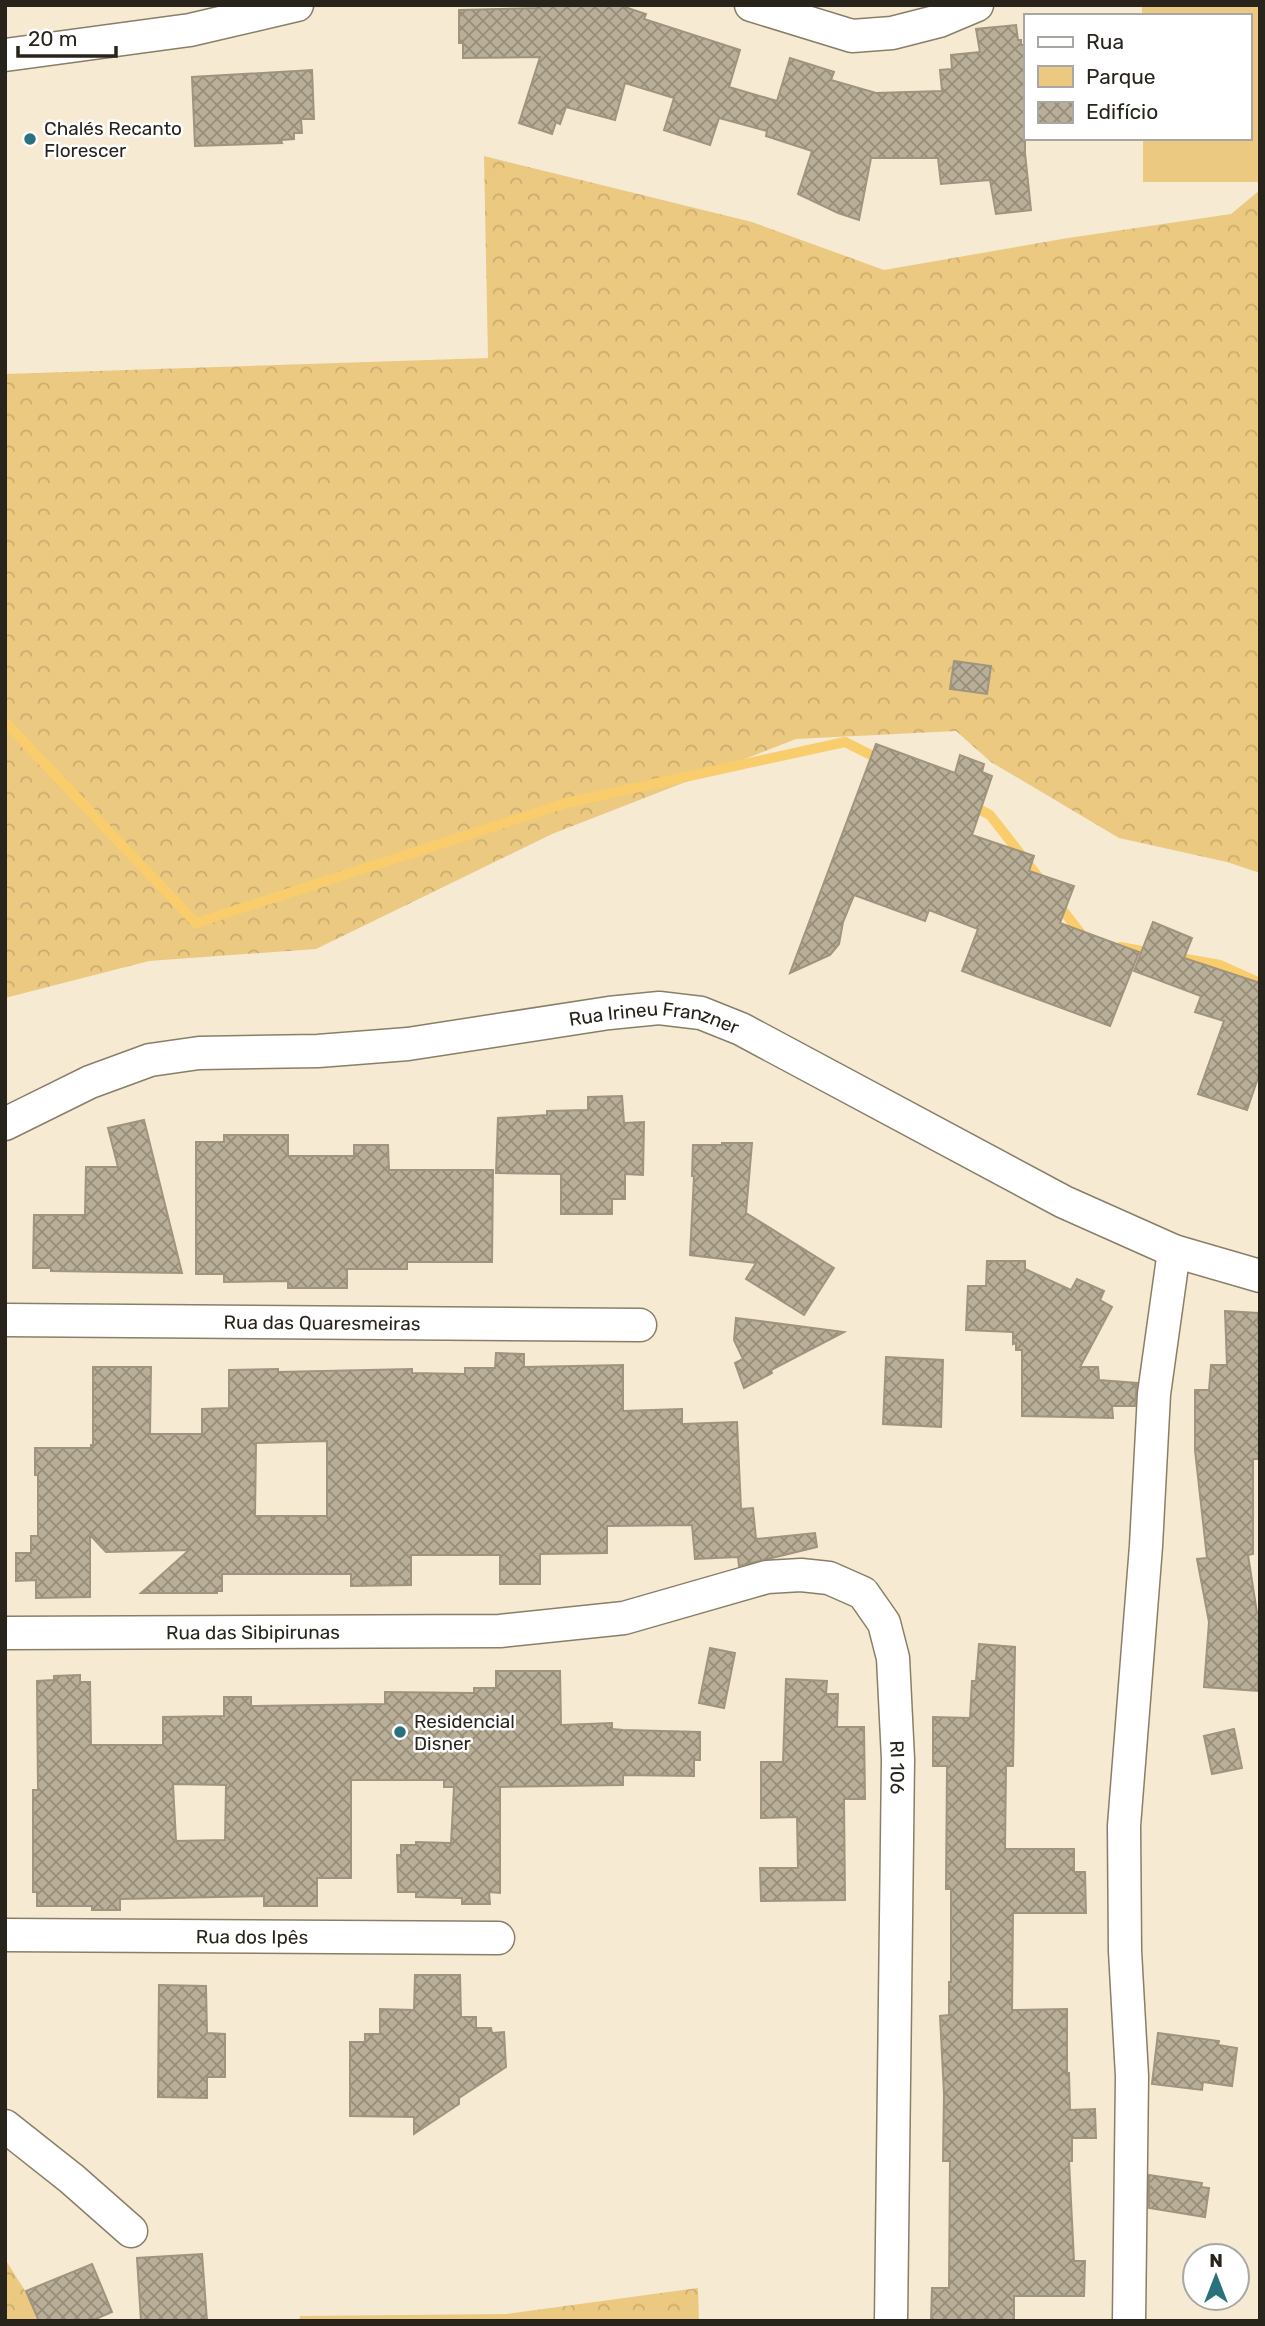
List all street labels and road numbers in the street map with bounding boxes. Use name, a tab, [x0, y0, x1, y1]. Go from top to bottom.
street label: Rua Irineu Franzner	[567, 997, 743, 1039]
street label: Rua das Quaresmeiras	[223, 1311, 421, 1335]
street label: Rua das Sibipirunas	[166, 1621, 340, 1644]
street label: RI 106	[885, 1740, 909, 1794]
street label: Rua dos Ipês	[196, 1925, 308, 1949]

